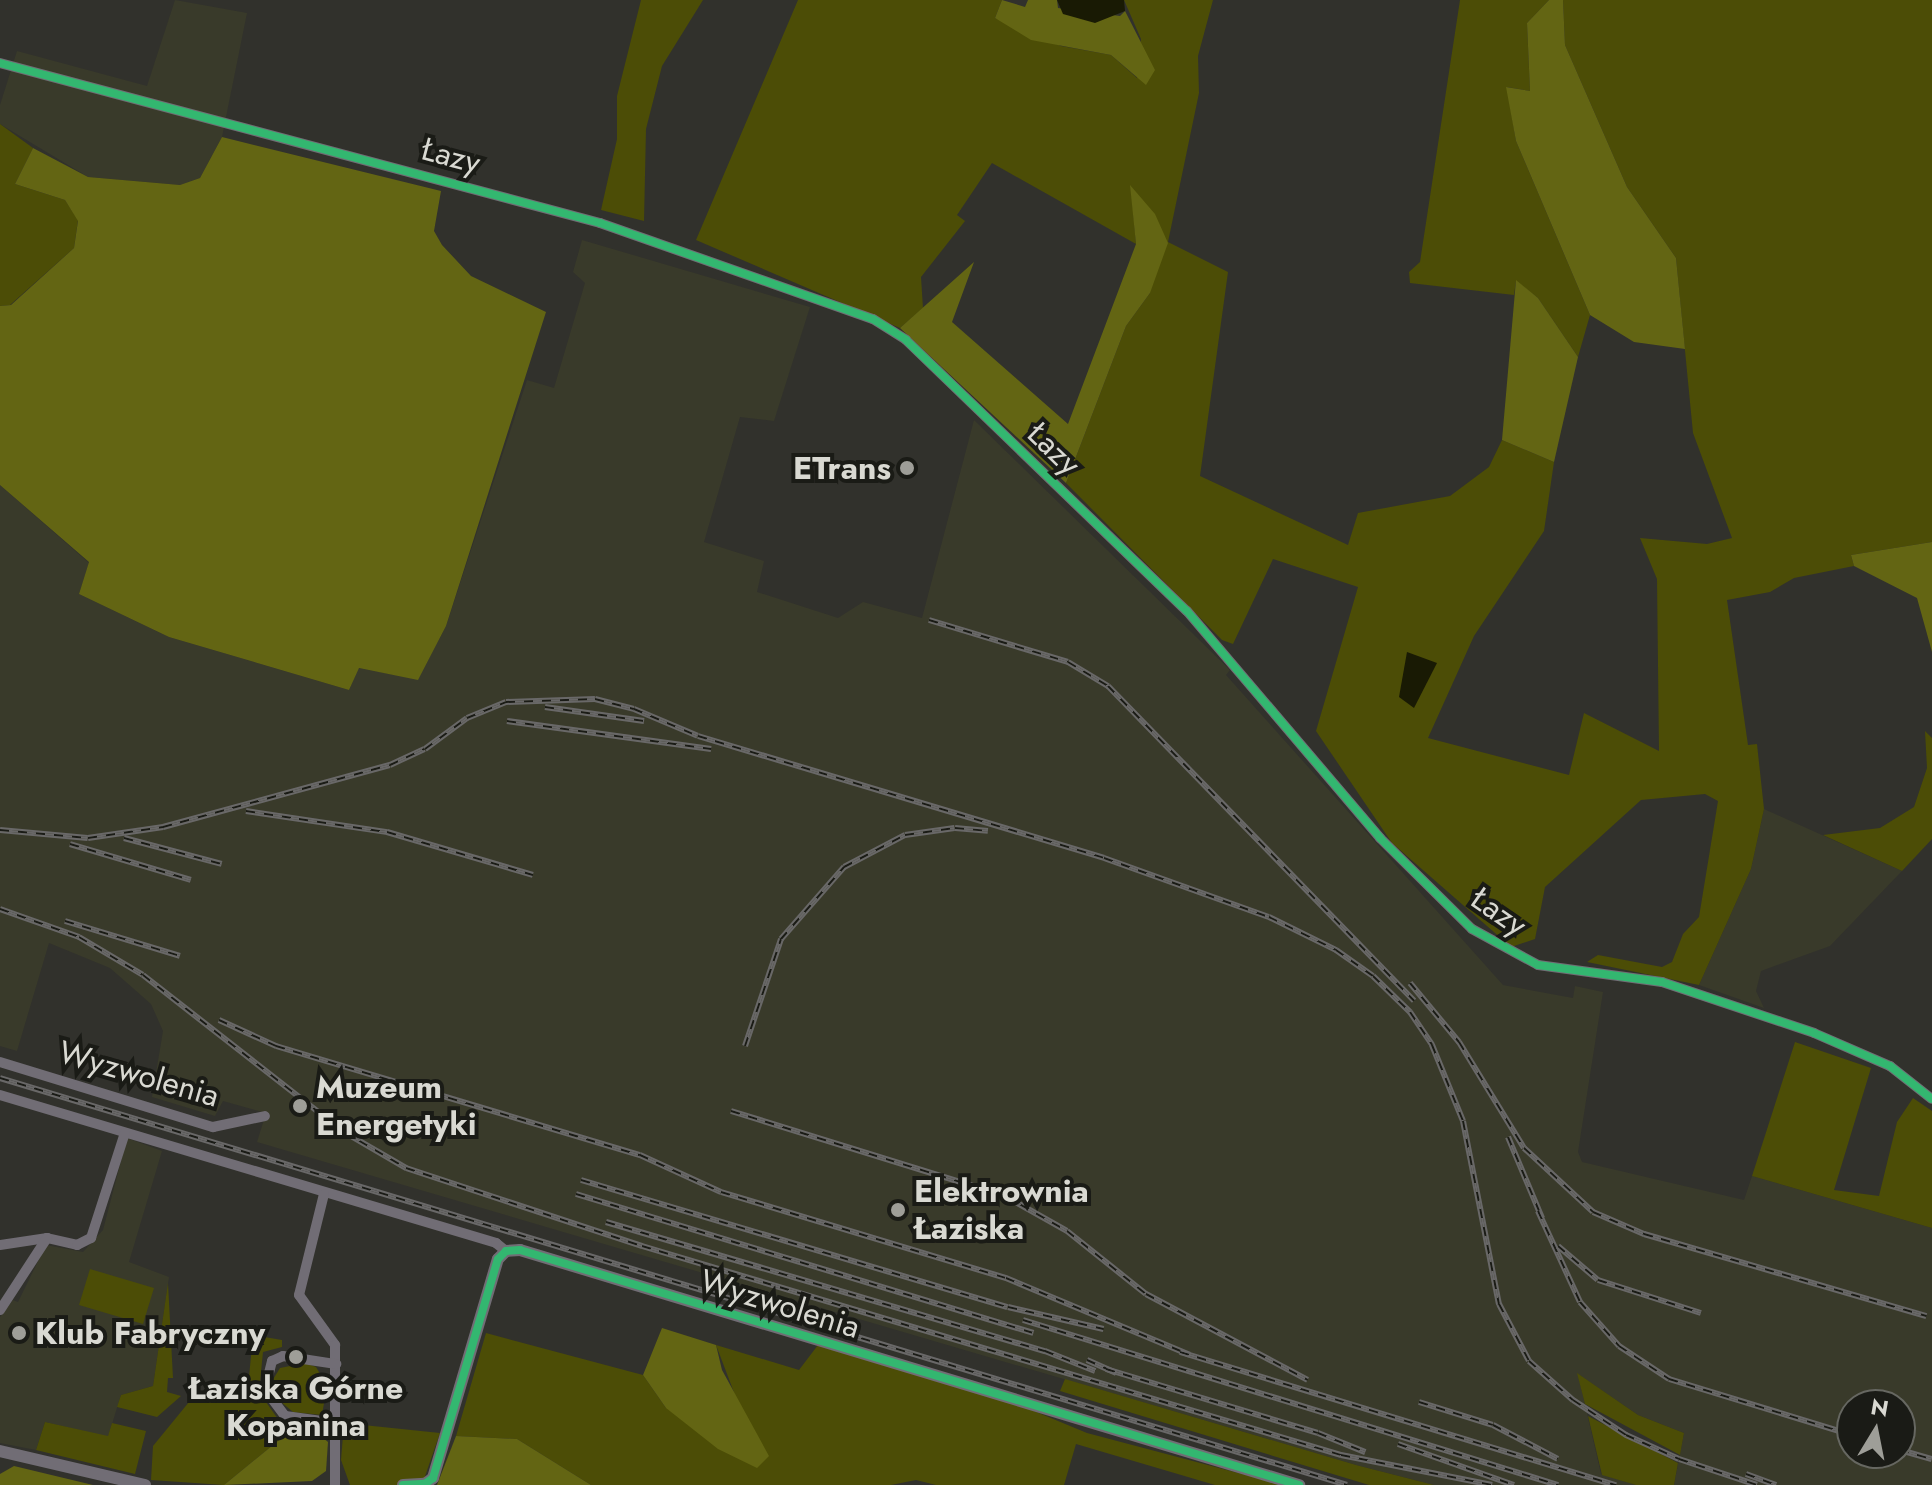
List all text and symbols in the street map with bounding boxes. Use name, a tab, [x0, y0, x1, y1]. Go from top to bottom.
street label: Łazy	[418, 130, 484, 182]
street label: Łazy	[1019, 415, 1089, 483]
place label: ETrans	[793, 449, 891, 487]
marker: ETrans	[898, 459, 916, 477]
street label: Łazy	[1464, 879, 1534, 945]
street label: Wyzwolenia	[54, 1033, 224, 1115]
place label: Muzeum Energetyki	[316, 1069, 477, 1144]
marker: Muzeum Energetyki	[291, 1097, 309, 1115]
place label: Elektrownia Łaziska	[914, 1173, 1089, 1248]
marker: Elektrownia Łaziska	[889, 1201, 907, 1219]
street label: Wyzwolenia	[695, 1262, 865, 1346]
place label: Klub Fabryczny	[35, 1314, 265, 1352]
marker: Klub Fabryczny	[10, 1324, 28, 1342]
marker: Łaziska Górne Kopanina	[287, 1348, 305, 1366]
place label: Łaziska Górne Kopanina	[189, 1370, 403, 1445]
north arrow	[1836, 1389, 1916, 1469]
text: N	[1868, 1390, 1891, 1425]

